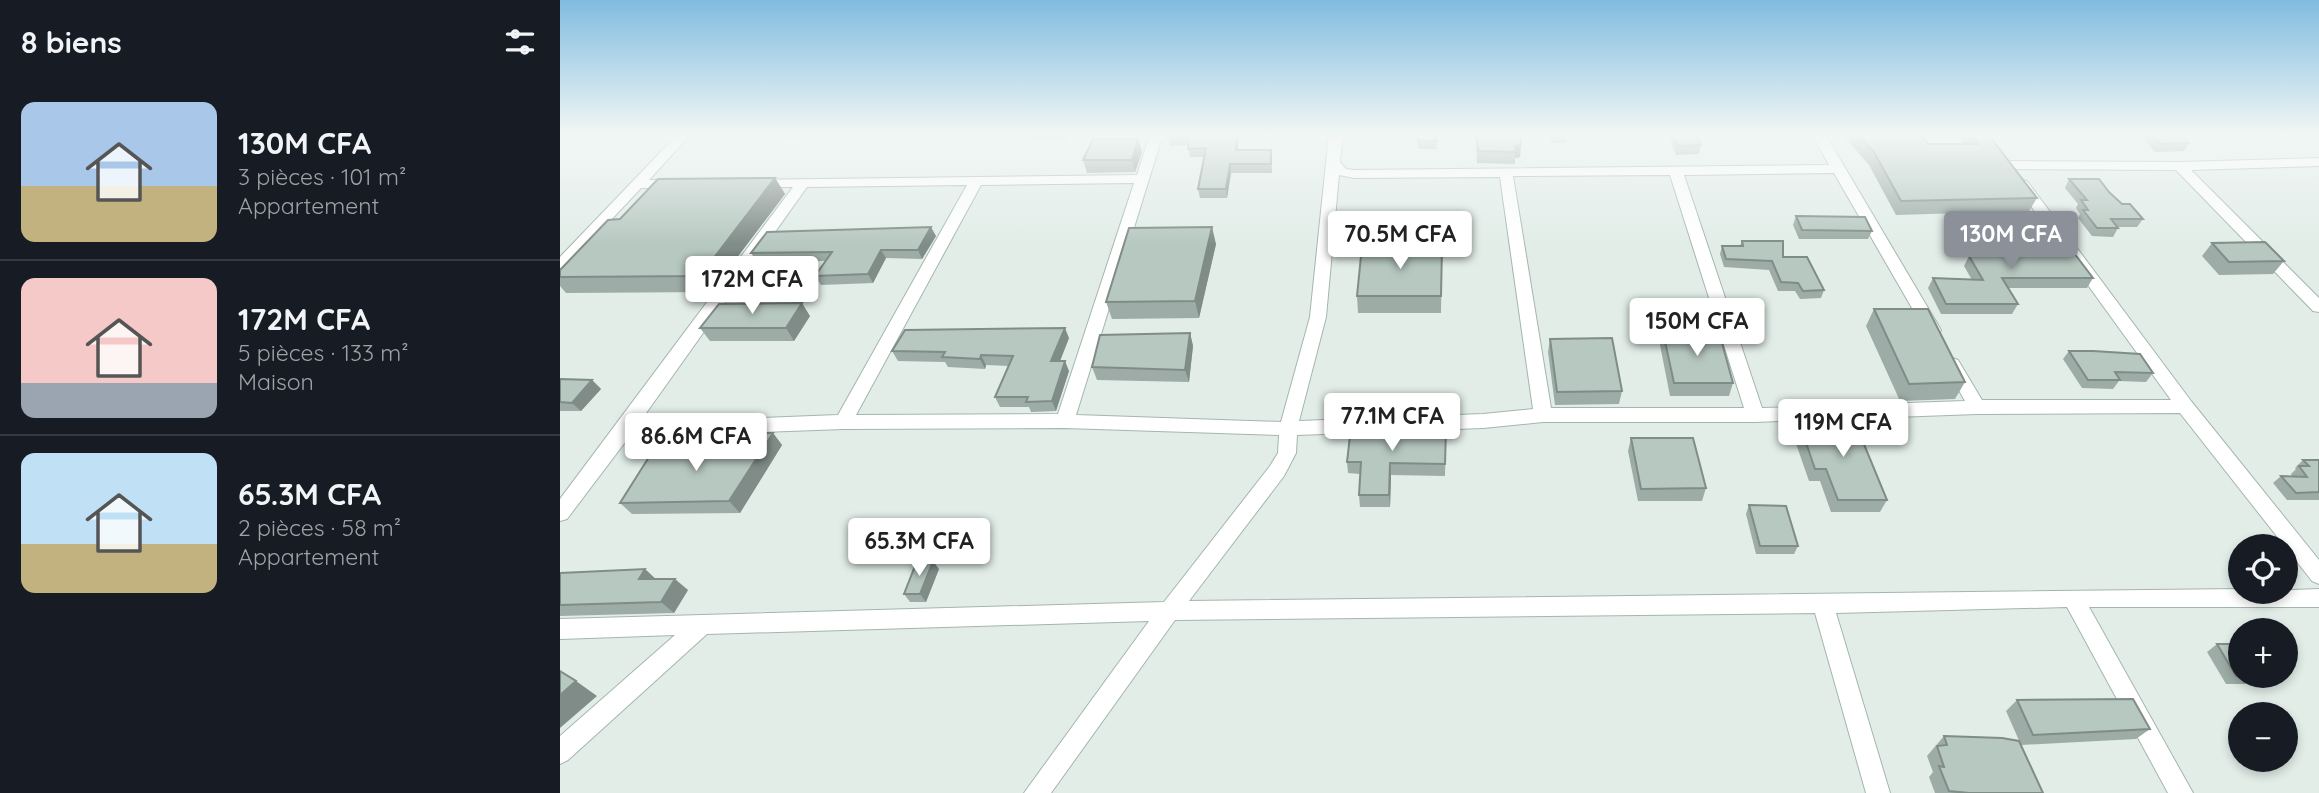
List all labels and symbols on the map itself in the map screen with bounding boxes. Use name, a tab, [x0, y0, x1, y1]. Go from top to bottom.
pin: 70.5M CFA	[1320, 212, 1480, 271]
pin: 130M CFA	[1939, 212, 2083, 271]
pin: 172M CFA	[680, 256, 824, 316]
pin: 150M CFA	[1625, 298, 1769, 358]
pin: 77.1M CFA	[1312, 393, 1472, 453]
pin: 119M CFA	[1771, 400, 1915, 459]
pin: 86.6M CFA	[616, 414, 776, 473]
pin: 65.3M CFA	[839, 518, 999, 578]

